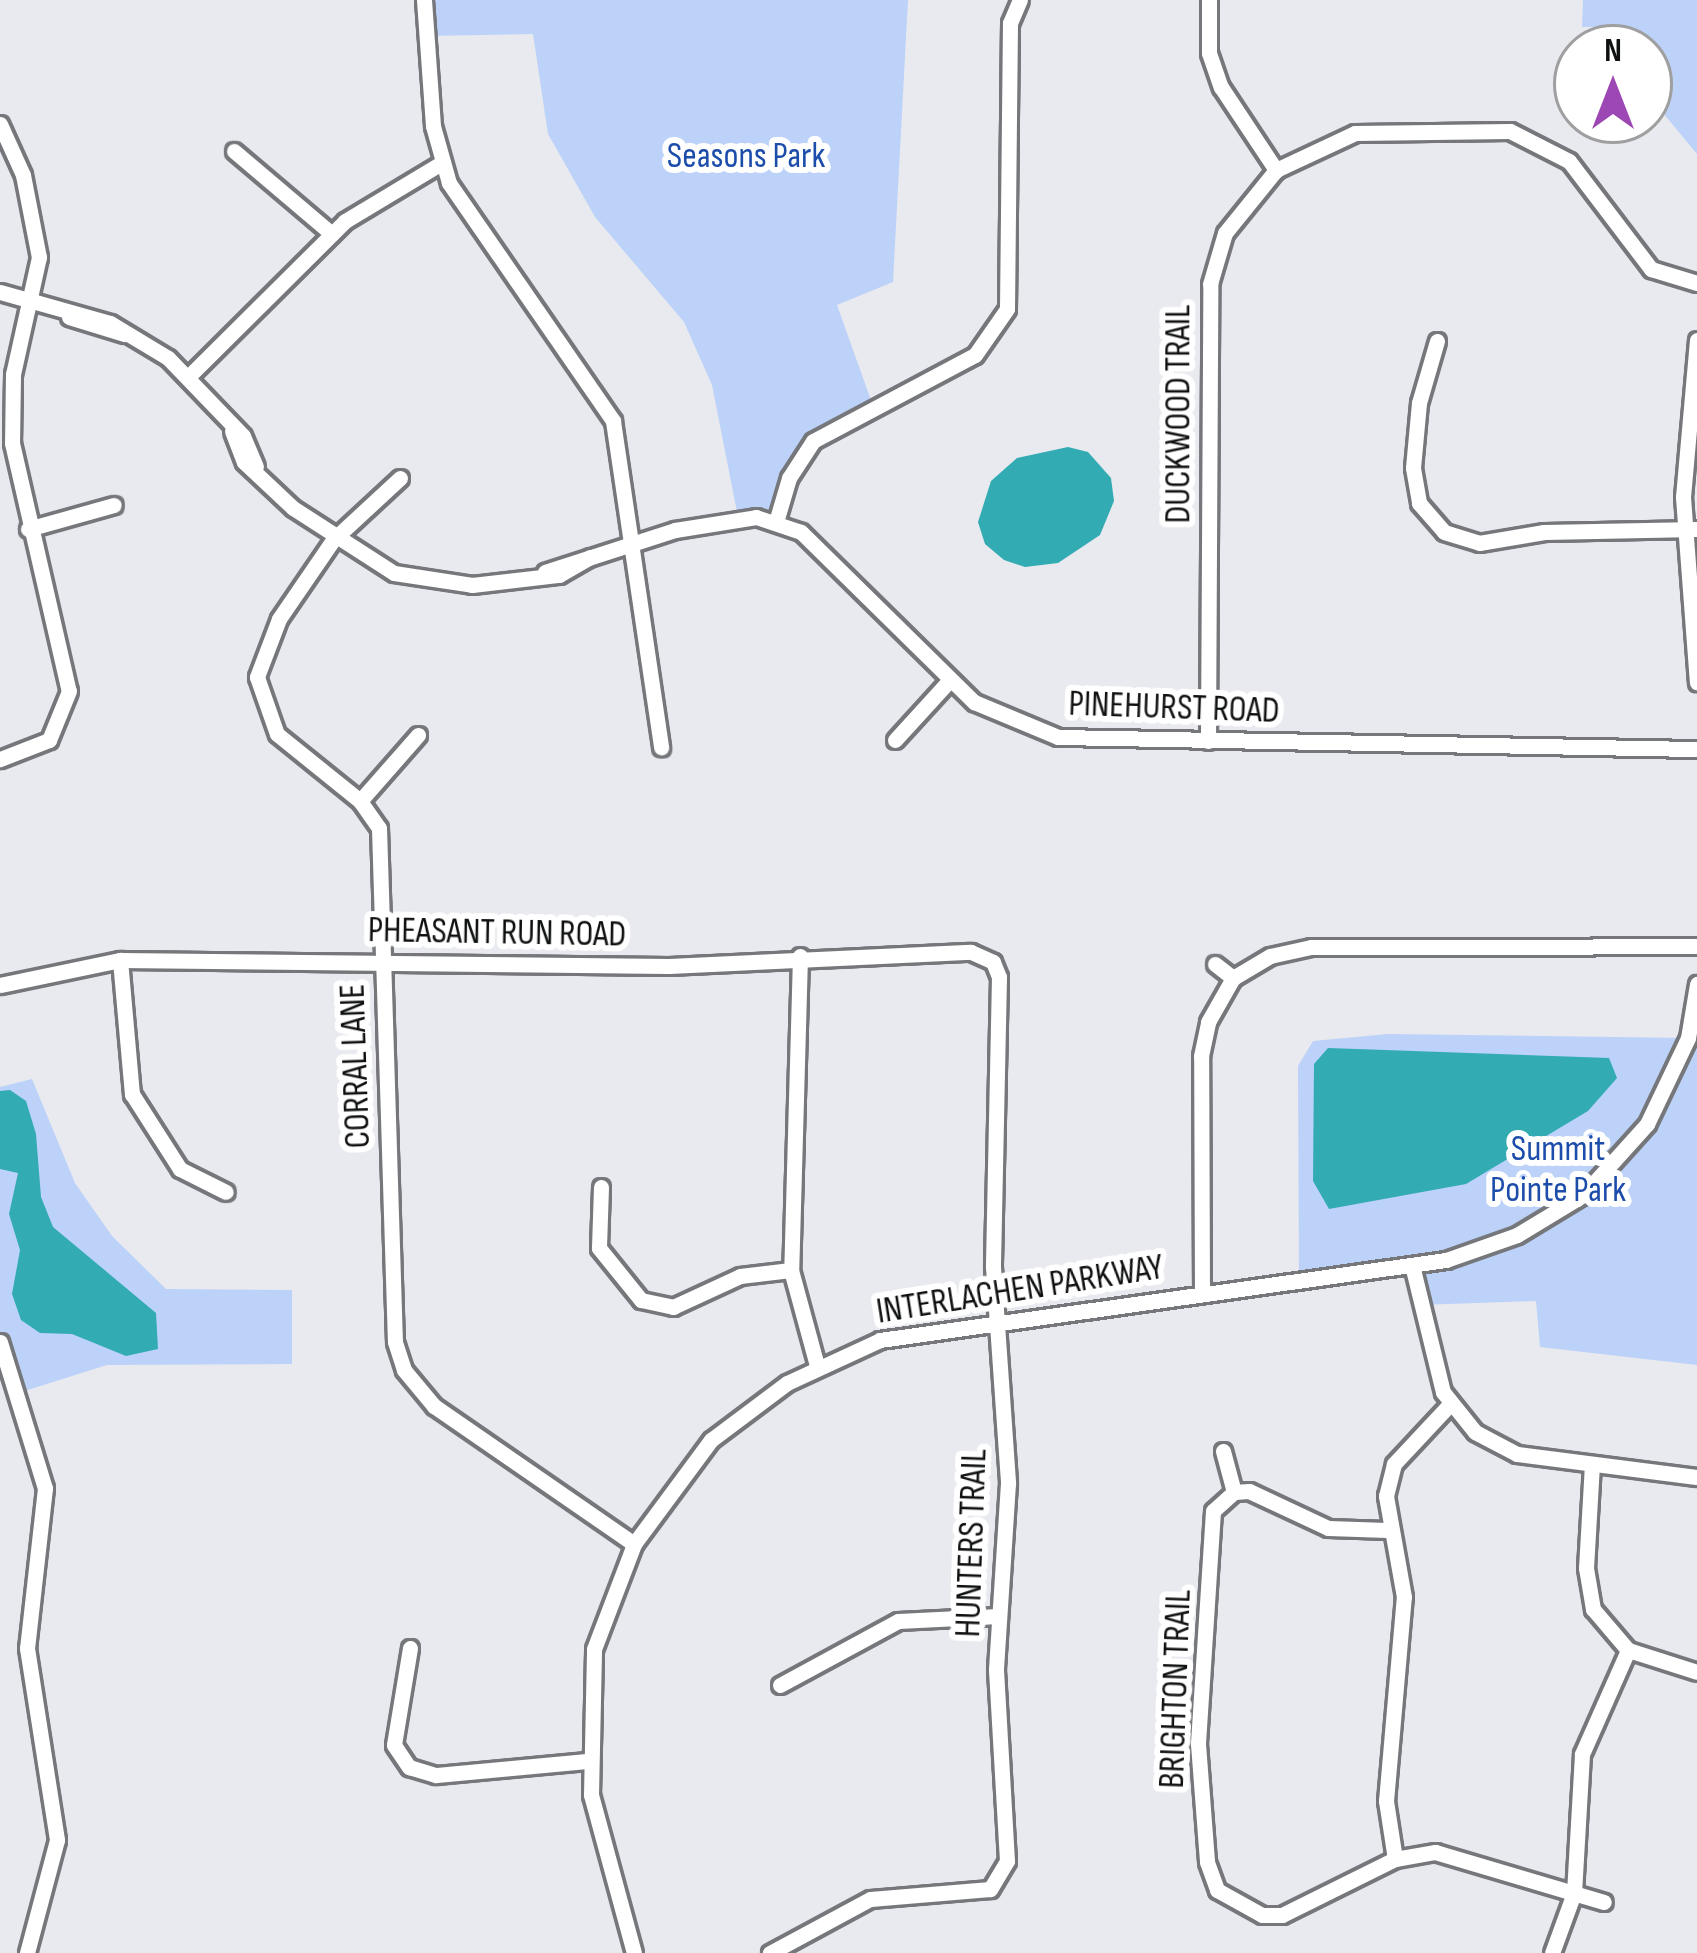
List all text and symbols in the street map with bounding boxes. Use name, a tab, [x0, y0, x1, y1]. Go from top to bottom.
north arrow	[1553, 24, 1673, 144]
text: N	[1604, 31, 1622, 71]
park label: Seasons Park	[667, 135, 825, 179]
street label: DUCKWOOD TRAIL	[1157, 305, 1201, 523]
street label: PINEHURST ROAD	[1068, 683, 1280, 733]
street label: PHEASANT RUN ROAD	[367, 909, 627, 957]
street label: CORRAL LANE	[332, 983, 380, 1149]
park label: Summit Pointe Park	[1490, 1127, 1626, 1212]
street label: INTERLACHEN PARKWAY	[873, 1246, 1167, 1334]
street label: HUNTERS TRAIL	[947, 1448, 997, 1638]
street label: BRIGHTON TRAIL	[1151, 1589, 1201, 1789]

